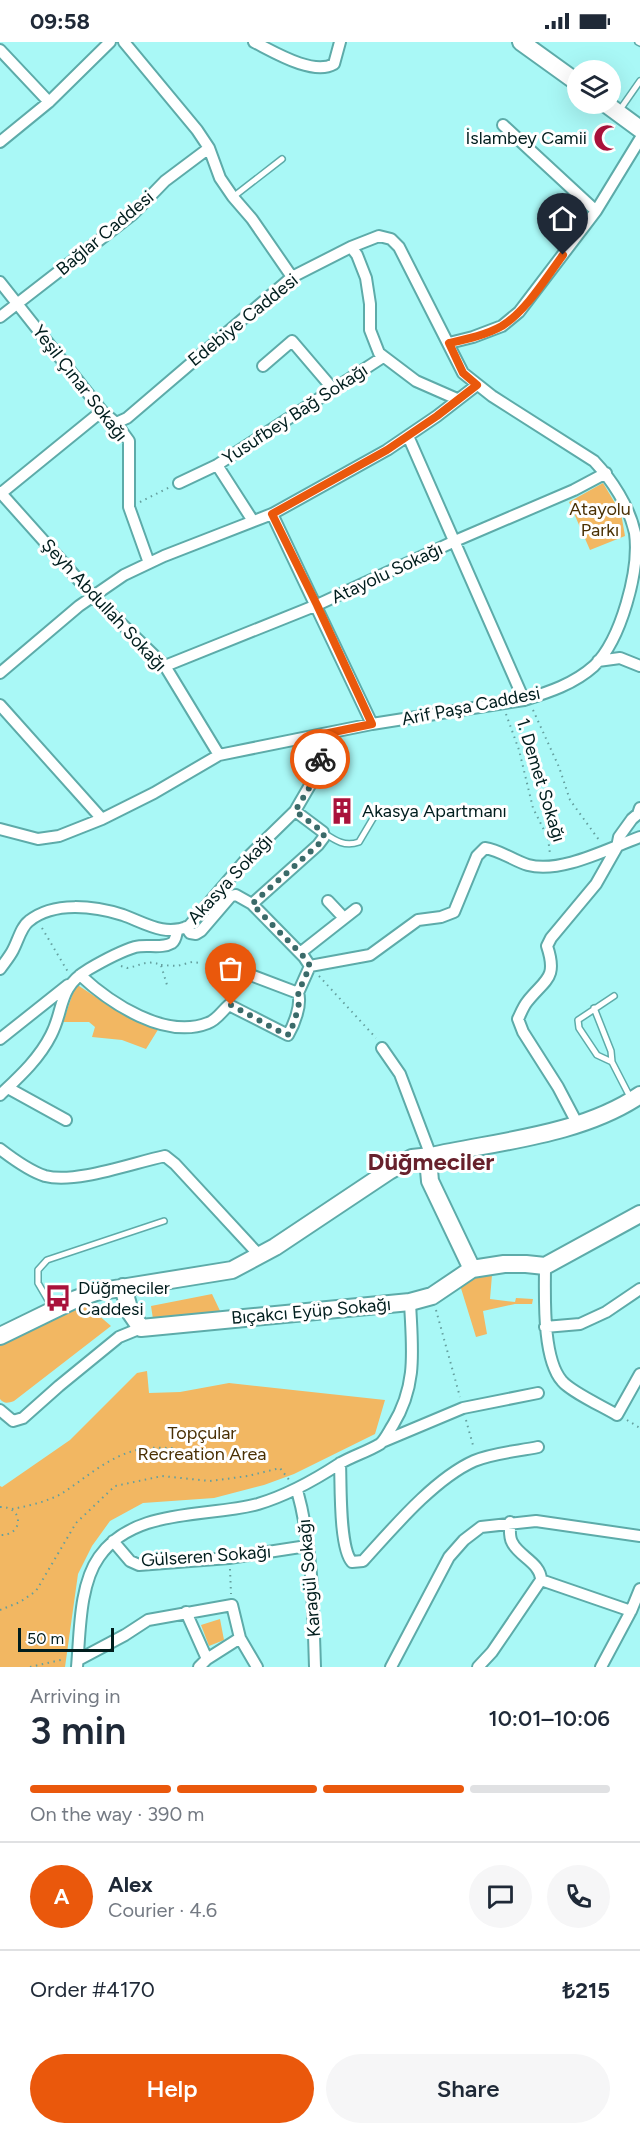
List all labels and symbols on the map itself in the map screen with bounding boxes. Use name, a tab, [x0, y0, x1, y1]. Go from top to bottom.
mosque icon: İslambey Camii	[592, 123, 622, 153]
place label: İslambey Camii	[465, 127, 587, 149]
street label: Bağlar Caddesi	[52, 186, 158, 280]
pin	[537, 193, 588, 255]
street label: Edebiye Caddesi	[184, 269, 302, 371]
street label: Yeşil Çınar Sokağı	[28, 320, 132, 446]
street label: Yusufbey Bağ Sokağı	[218, 359, 372, 469]
park label: Atayolu Parkı	[569, 498, 631, 541]
street label: Şeyh Abdullah Sokağı	[37, 534, 171, 676]
street label: Atayolu Sokağı	[328, 538, 446, 608]
street label: Arif Paşa Caddesi	[400, 682, 542, 730]
street label: 1. Demet Sokağı	[512, 715, 570, 845]
courier	[290, 729, 350, 789]
building icon: Akasya Apartmanı	[327, 796, 357, 826]
place label: Akasya Apartmanı	[362, 800, 507, 822]
street label: Akasya Sokağı	[183, 829, 277, 929]
pin	[205, 943, 256, 1005]
district label: Düğmeciler	[368, 1147, 494, 1176]
place label: Düğmeciler Caddesi	[78, 1277, 170, 1320]
bus stop icon: Düğmeciler Caddesi	[43, 1283, 73, 1313]
street label: Bıçakcı Eyüp Sokağı	[230, 1293, 392, 1329]
park label: Topçular Recreation Area	[137, 1422, 267, 1465]
street label: Karagül Sokağı	[293, 1518, 325, 1638]
street label: Gülseren Sokağı	[140, 1540, 272, 1572]
scale bar	[18, 1625, 114, 1652]

